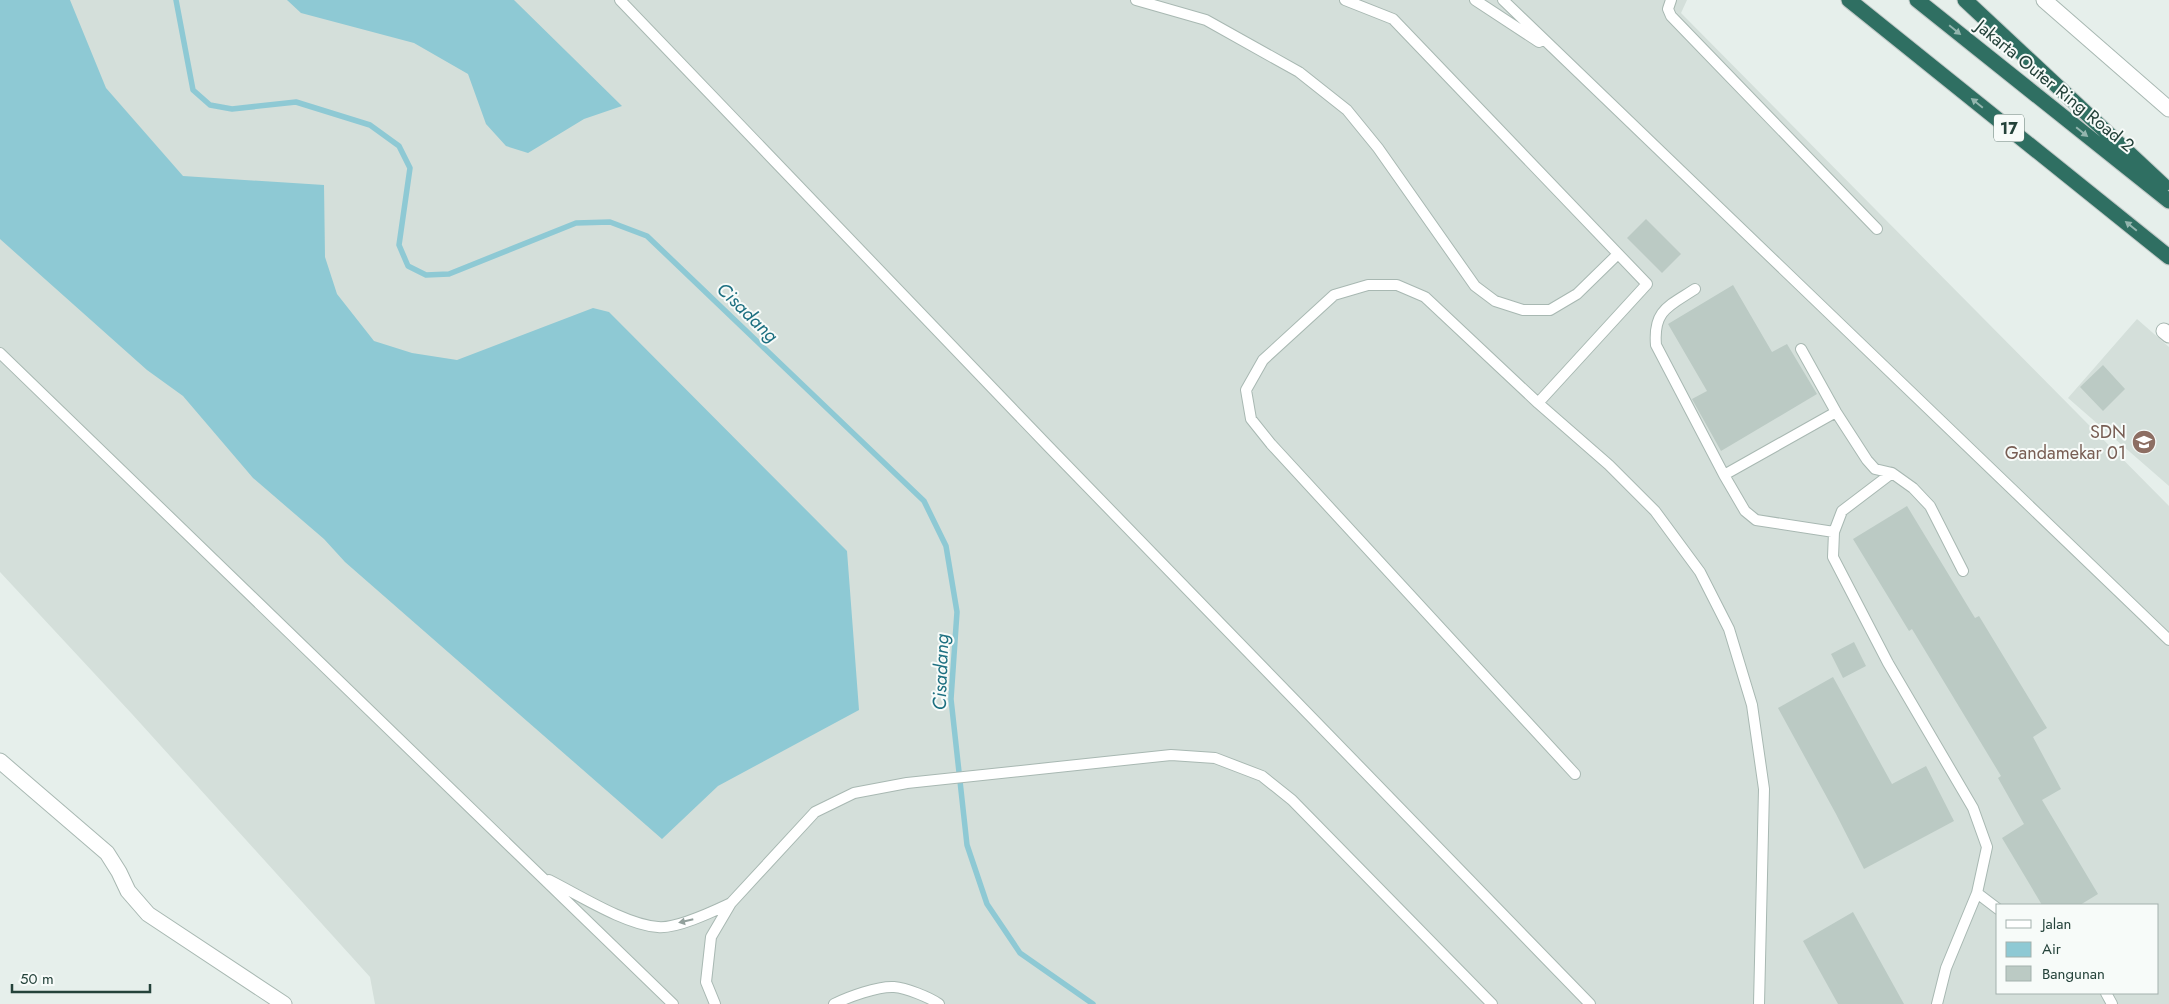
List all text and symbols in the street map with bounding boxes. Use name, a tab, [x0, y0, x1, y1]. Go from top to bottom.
street label: Jakarta Outer Ring Road 2	[1969, 13, 2140, 158]
one-way arrow	[1948, 25, 1961, 36]
one-way arrow	[1971, 97, 1984, 108]
road number: 17	[1994, 115, 2024, 142]
one-way arrow	[2075, 126, 2088, 137]
one-way arrow	[2125, 221, 2138, 232]
water label: Cisadang	[711, 276, 785, 349]
place label: SDN Gandamekar 01	[2005, 419, 2126, 466]
school or university icon: SDN Gandamekar 01	[2131, 429, 2157, 455]
water label: Cisadang	[926, 633, 955, 711]
legend	[1996, 904, 2159, 994]
text: Jalan	[2040, 913, 2071, 935]
one-way arrow	[678, 917, 693, 925]
text: Air	[2042, 938, 2062, 960]
scale bar	[12, 962, 150, 994]
text: Bangunan	[2042, 963, 2105, 985]
text: 50 m	[20, 968, 54, 990]

